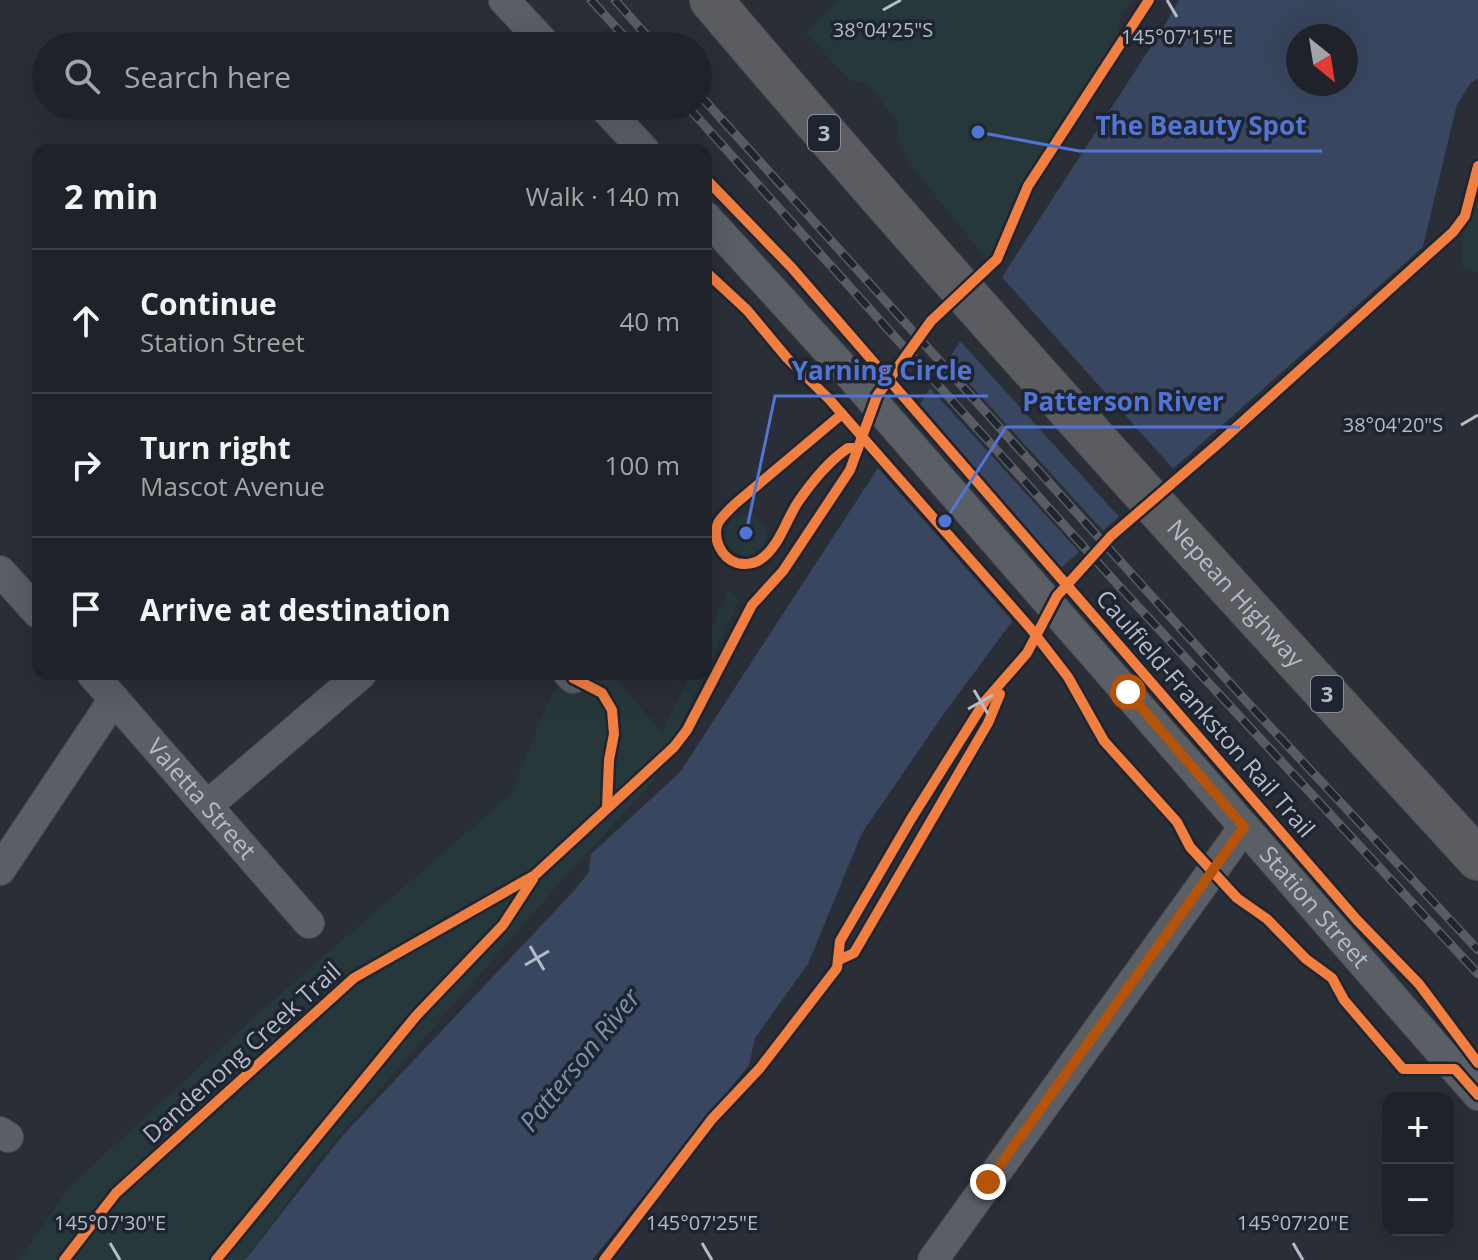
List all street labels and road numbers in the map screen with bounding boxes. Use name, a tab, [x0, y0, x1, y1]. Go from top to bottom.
road number: 3	[808, 115, 840, 151]
street label: Nepean Highway	[1160, 511, 1313, 675]
street label: Caulfield-Frankston Rail Trail	[1089, 582, 1323, 844]
road number: 3	[1311, 676, 1343, 712]
street label: Valetta Street	[140, 730, 264, 866]
street label: Station Street	[1253, 838, 1378, 974]
street label: Dandenong Creek Trail	[135, 954, 347, 1150]

